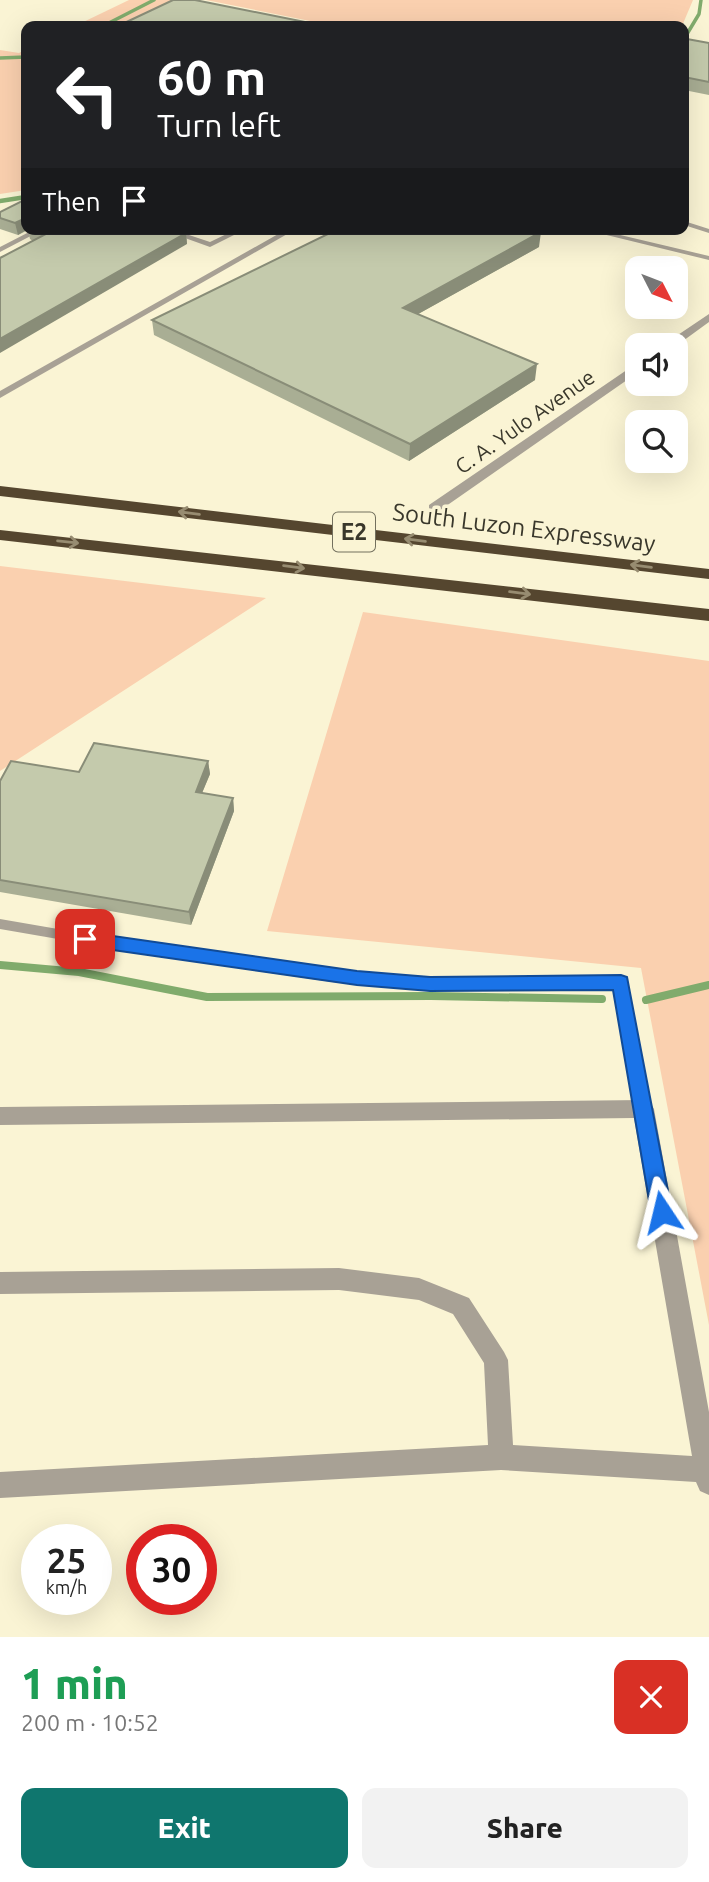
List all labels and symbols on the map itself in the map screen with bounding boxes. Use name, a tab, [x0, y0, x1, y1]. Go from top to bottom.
north arrow	[625, 256, 688, 318]
street label: C. A. Yulo Avenue	[450, 364, 599, 478]
street label: South Luzon Expressway	[391, 498, 657, 557]
one-way arrow	[178, 507, 201, 520]
road number: E2	[333, 512, 375, 552]
one-way arrow	[404, 533, 427, 546]
one-way arrow	[56, 536, 79, 549]
one-way arrow	[630, 559, 653, 572]
one-way arrow	[282, 561, 305, 574]
one-way arrow	[508, 587, 531, 600]
pin	[55, 909, 115, 969]
position arrow	[625, 1175, 699, 1249]
speed limit sign: 30	[126, 1524, 217, 1615]

